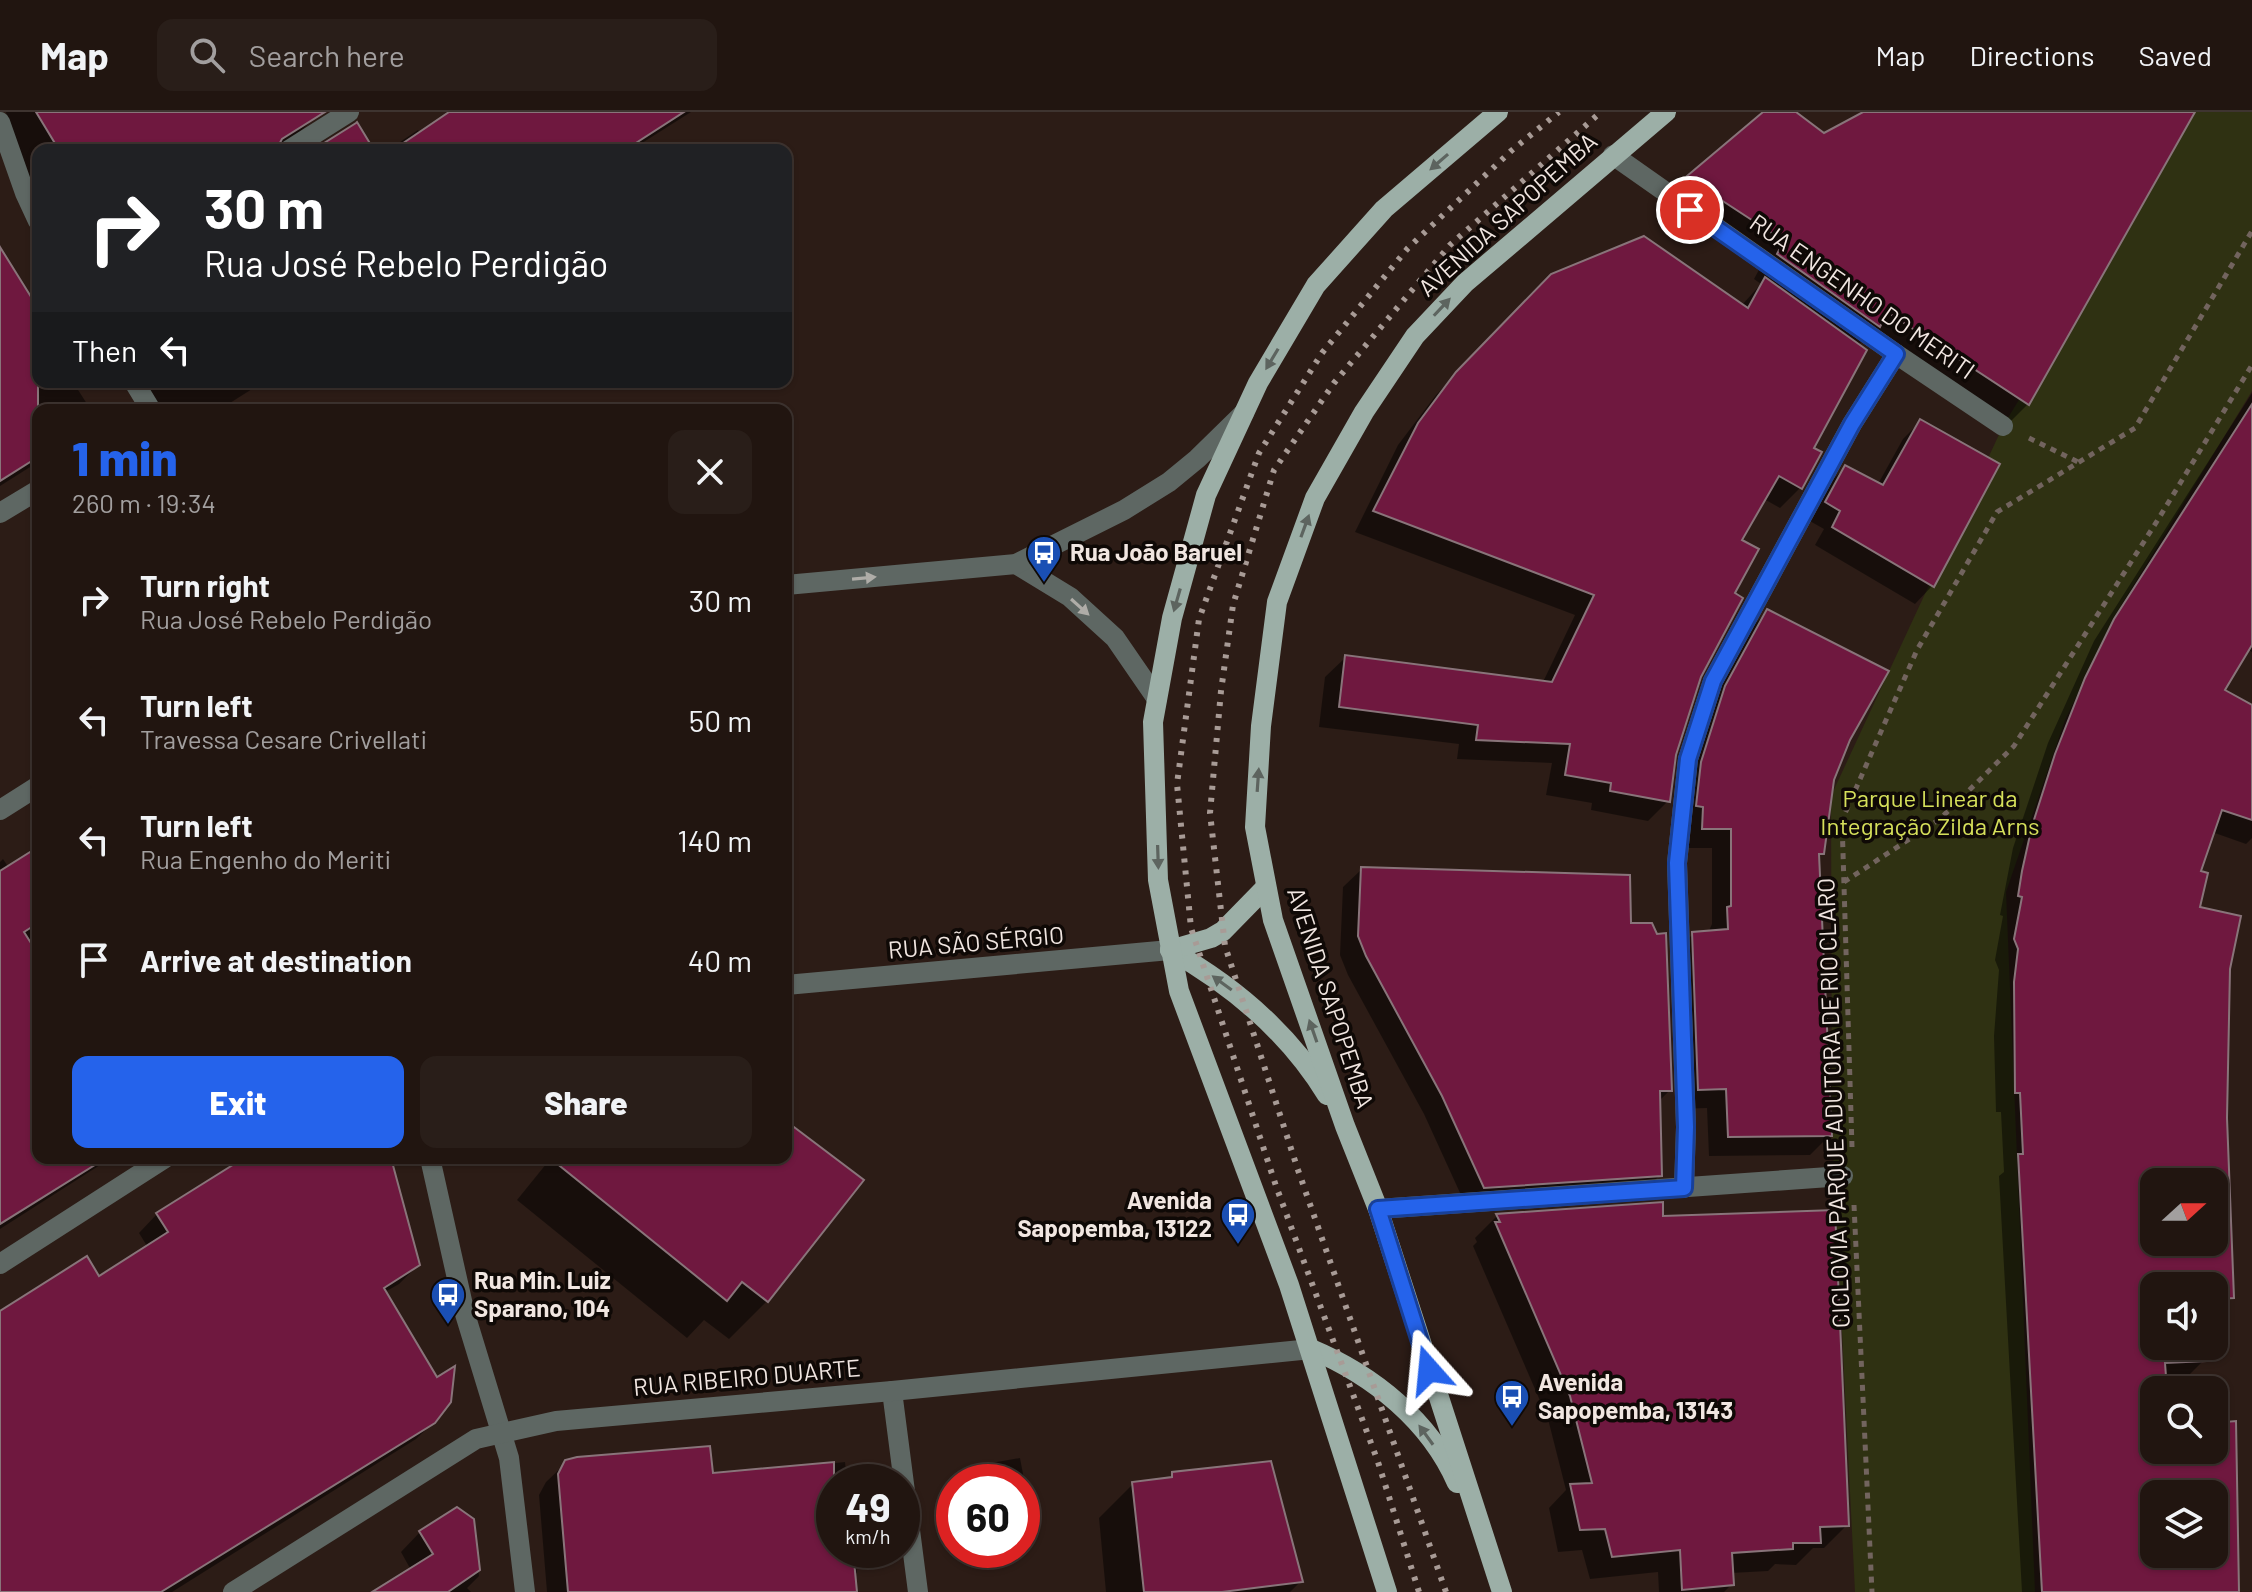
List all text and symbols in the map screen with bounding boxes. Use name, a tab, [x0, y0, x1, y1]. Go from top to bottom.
search box	[157, 19, 717, 91]
text: Map	[40, 32, 109, 78]
icon: search	[185, 33, 229, 77]
text: Search here	[249, 37, 405, 73]
text: Map	[1876, 38, 1925, 72]
text: Directions	[1969, 38, 2095, 72]
text: Saved	[2139, 38, 2212, 72]
street label: AVENIDA SAPOPEMBA	[1412, 126, 1602, 302]
one-way arrow	[1429, 153, 1449, 170]
text: 30 m	[204, 173, 324, 240]
icon: right	[72, 176, 176, 280]
pin	[1656, 176, 1724, 244]
icon: arrive	[1668, 188, 1712, 232]
street label: RUA ENGENHO DO MERITI	[1745, 207, 1981, 385]
text: Rua José Rebelo Perdigão	[204, 241, 608, 284]
one-way arrow	[1433, 298, 1451, 317]
icon: left	[153, 328, 197, 372]
text: Then	[72, 332, 137, 368]
one-way arrow	[1265, 348, 1279, 370]
text: 1 min	[72, 428, 178, 486]
button: close	[668, 430, 752, 514]
text: 260 m · 19:34	[72, 487, 216, 518]
one-way arrow	[1299, 514, 1312, 538]
bus stop icon: Rua João Baruel	[1025, 534, 1063, 584]
place label: Rua João Baruel	[1070, 537, 1242, 566]
text: Turn right	[140, 567, 270, 603]
one-way arrow	[852, 571, 877, 584]
icon: right	[72, 578, 116, 622]
text: 30 m	[689, 582, 752, 618]
one-way arrow	[1170, 588, 1183, 612]
one-way arrow	[1070, 598, 1090, 615]
text: Rua José Rebelo Perdigão	[140, 603, 432, 634]
text: Turn left	[140, 687, 253, 723]
icon: left	[72, 698, 116, 742]
text: 50 m	[689, 702, 752, 738]
text: Travessa Cesare Crivellati	[140, 723, 427, 754]
one-way arrow	[1252, 767, 1265, 792]
park label: Parque Linear da Integração Zilda Arns	[1820, 783, 2040, 840]
text: Turn left	[140, 807, 253, 843]
icon: left	[72, 818, 116, 862]
text: 140 m	[677, 822, 752, 858]
text: Rua Engenho do Meriti	[140, 843, 391, 874]
one-way arrow	[1151, 845, 1164, 870]
street label: CICLOVIA PARQUE ADUTORA DE RIO CLARO	[1810, 877, 1855, 1329]
street label: AVENIDA SAPOPEMBA	[1282, 883, 1381, 1112]
street label: RUA SÃO SÉRGIO	[887, 919, 1065, 964]
icon: arrive	[72, 938, 116, 982]
text: Arrive at destination	[140, 942, 412, 978]
text: 40 m	[688, 942, 752, 978]
one-way arrow	[1212, 976, 1233, 992]
one-way arrow	[1307, 1019, 1319, 1043]
button: Exit	[72, 1056, 404, 1148]
button: Share	[420, 1056, 752, 1148]
north arrow	[2140, 1168, 2228, 1256]
map controls	[2140, 1168, 2228, 1568]
place label: Avenida Sapopemba, 13122	[1017, 1185, 1212, 1242]
bus stop icon: Avenida Sapopemba, 13122	[1219, 1196, 1257, 1246]
place label: Rua Min. Luiz Sparano, 104	[474, 1265, 611, 1322]
button: sound	[2140, 1272, 2228, 1360]
bus stop icon: Rua Min. Luiz Sparano, 104	[429, 1276, 467, 1326]
position arrow	[1387, 1328, 1471, 1412]
street label: RUA RIBEIRO DUARTE	[632, 1352, 862, 1401]
place label: Avenida Sapopemba, 13143	[1538, 1367, 1733, 1424]
button: search	[2140, 1376, 2228, 1464]
bus stop icon: Avenida Sapopemba, 13143	[1493, 1378, 1531, 1428]
one-way arrow	[1418, 1424, 1434, 1446]
speed limit sign: 60	[936, 1464, 1040, 1568]
button: layers	[2140, 1480, 2228, 1568]
text: 49	[845, 1482, 891, 1530]
text: km/h	[845, 1524, 891, 1548]

